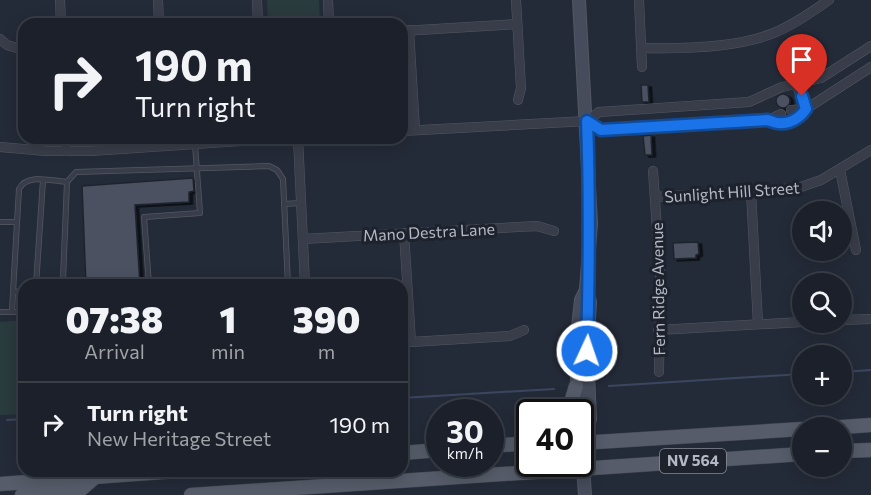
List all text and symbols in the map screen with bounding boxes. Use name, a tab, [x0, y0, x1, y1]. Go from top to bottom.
pin	[776, 34, 827, 96]
text: 190 m	[135, 38, 253, 90]
icon: right	[36, 42, 114, 120]
icon: arrive	[785, 43, 818, 76]
text: Turn right	[135, 90, 255, 123]
street label: Sunlight Hill Street	[664, 177, 801, 206]
map controls	[792, 201, 852, 477]
button: sound	[792, 201, 852, 261]
street label: Mano Destra Lane	[362, 219, 495, 244]
street label: Fern Ridge Avenue	[647, 222, 668, 356]
button: search	[792, 273, 852, 333]
text: 07:38	[66, 296, 163, 340]
text: 1	[220, 296, 236, 340]
text: 390	[293, 296, 360, 340]
position arrow	[555, 319, 619, 383]
text: Arrival	[84, 339, 145, 363]
text: min	[211, 339, 245, 363]
text: m	[318, 339, 335, 363]
button: +	[792, 345, 852, 405]
text: Turn right	[87, 399, 188, 426]
speed limit sign: 40	[516, 399, 594, 477]
icon: right	[36, 408, 69, 441]
text: 190 m	[329, 411, 390, 438]
text: 30	[446, 412, 484, 449]
button: −	[792, 417, 852, 477]
text: New Heritage Street	[87, 426, 271, 450]
text: km/h	[447, 444, 483, 462]
road number: NV 564	[660, 449, 726, 473]

